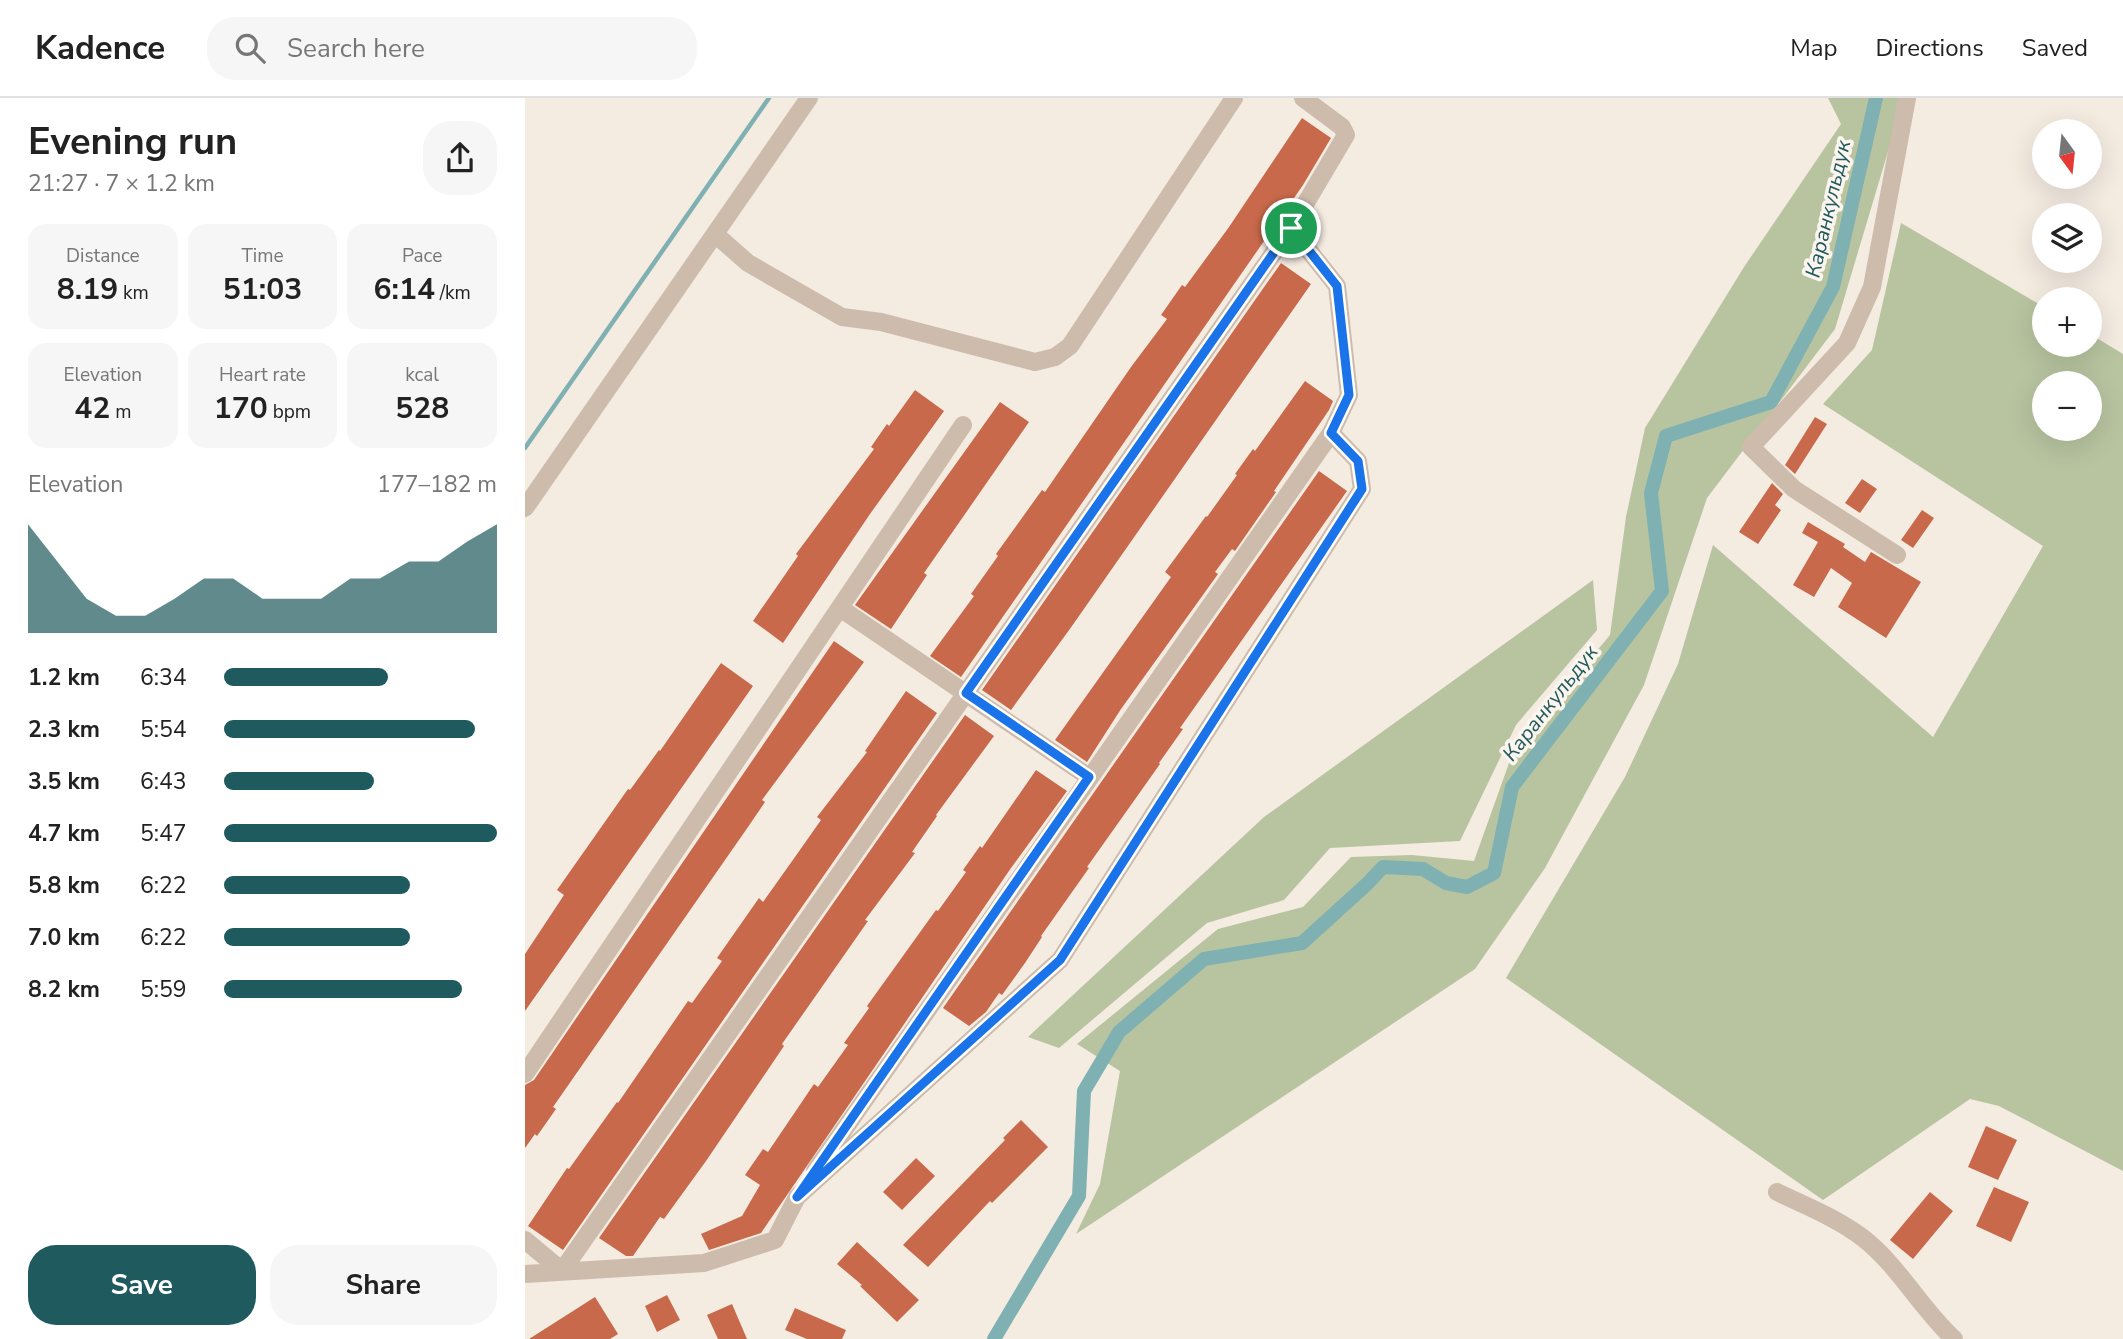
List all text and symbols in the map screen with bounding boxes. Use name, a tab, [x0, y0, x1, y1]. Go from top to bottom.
search box	[207, 17, 697, 80]
text: Kadence	[35, 26, 165, 71]
icon: search	[231, 29, 269, 67]
text: Search here	[287, 31, 425, 66]
text: Map	[1790, 32, 1837, 64]
text: Directions	[1875, 32, 1984, 64]
text: Saved	[2022, 32, 2088, 64]
text: Evening run	[28, 116, 237, 167]
north arrow	[2032, 119, 2102, 189]
map controls	[2032, 119, 2102, 441]
button: share	[423, 121, 497, 195]
water label: Каранкульдук	[1799, 137, 1858, 280]
text: 21:27 · 7 × 1.2 km	[28, 168, 215, 199]
pin	[1261, 198, 1321, 258]
button: layers	[2032, 203, 2102, 273]
icon: arrive	[1272, 209, 1310, 247]
text: Distance	[66, 243, 140, 269]
text: Time	[241, 243, 284, 269]
text: Pace	[402, 243, 442, 269]
text: 8.19	[57, 269, 118, 310]
text: 51:03	[223, 269, 302, 310]
text: 6:14	[373, 269, 435, 310]
text: km	[118, 280, 149, 306]
text: /km	[435, 280, 471, 306]
button: +	[2032, 287, 2102, 357]
text: Elevation	[63, 362, 142, 388]
text: Heart rate	[219, 362, 306, 388]
text: kcal	[405, 362, 439, 388]
button: −	[2032, 371, 2102, 441]
text: 42	[74, 388, 110, 429]
text: 170	[214, 388, 268, 429]
text: 528	[395, 388, 449, 429]
text: m	[110, 399, 131, 425]
text: bpm	[268, 399, 311, 425]
text: Elevation	[28, 469, 123, 500]
text: 177–182 m	[377, 469, 497, 500]
water label: Каранкульдук	[1496, 638, 1605, 767]
text: 1.2 km	[28, 662, 100, 693]
text: 6:34	[140, 662, 187, 693]
text: 2.3 km	[28, 714, 100, 745]
text: 5:54	[140, 714, 187, 745]
text: 3.5 km	[28, 766, 100, 797]
text: 6:43	[140, 766, 187, 797]
text: 4.7 km	[28, 818, 100, 849]
text: 5:47	[140, 818, 187, 849]
text: 5.8 km	[28, 870, 100, 901]
text: 6:22	[140, 870, 187, 901]
text: 7.0 km	[28, 922, 100, 953]
text: 6:22	[140, 922, 187, 953]
text: 8.2 km	[28, 974, 100, 1005]
text: 5:59	[140, 974, 187, 1005]
button: Save	[28, 1245, 256, 1325]
button: Share	[270, 1245, 497, 1325]

